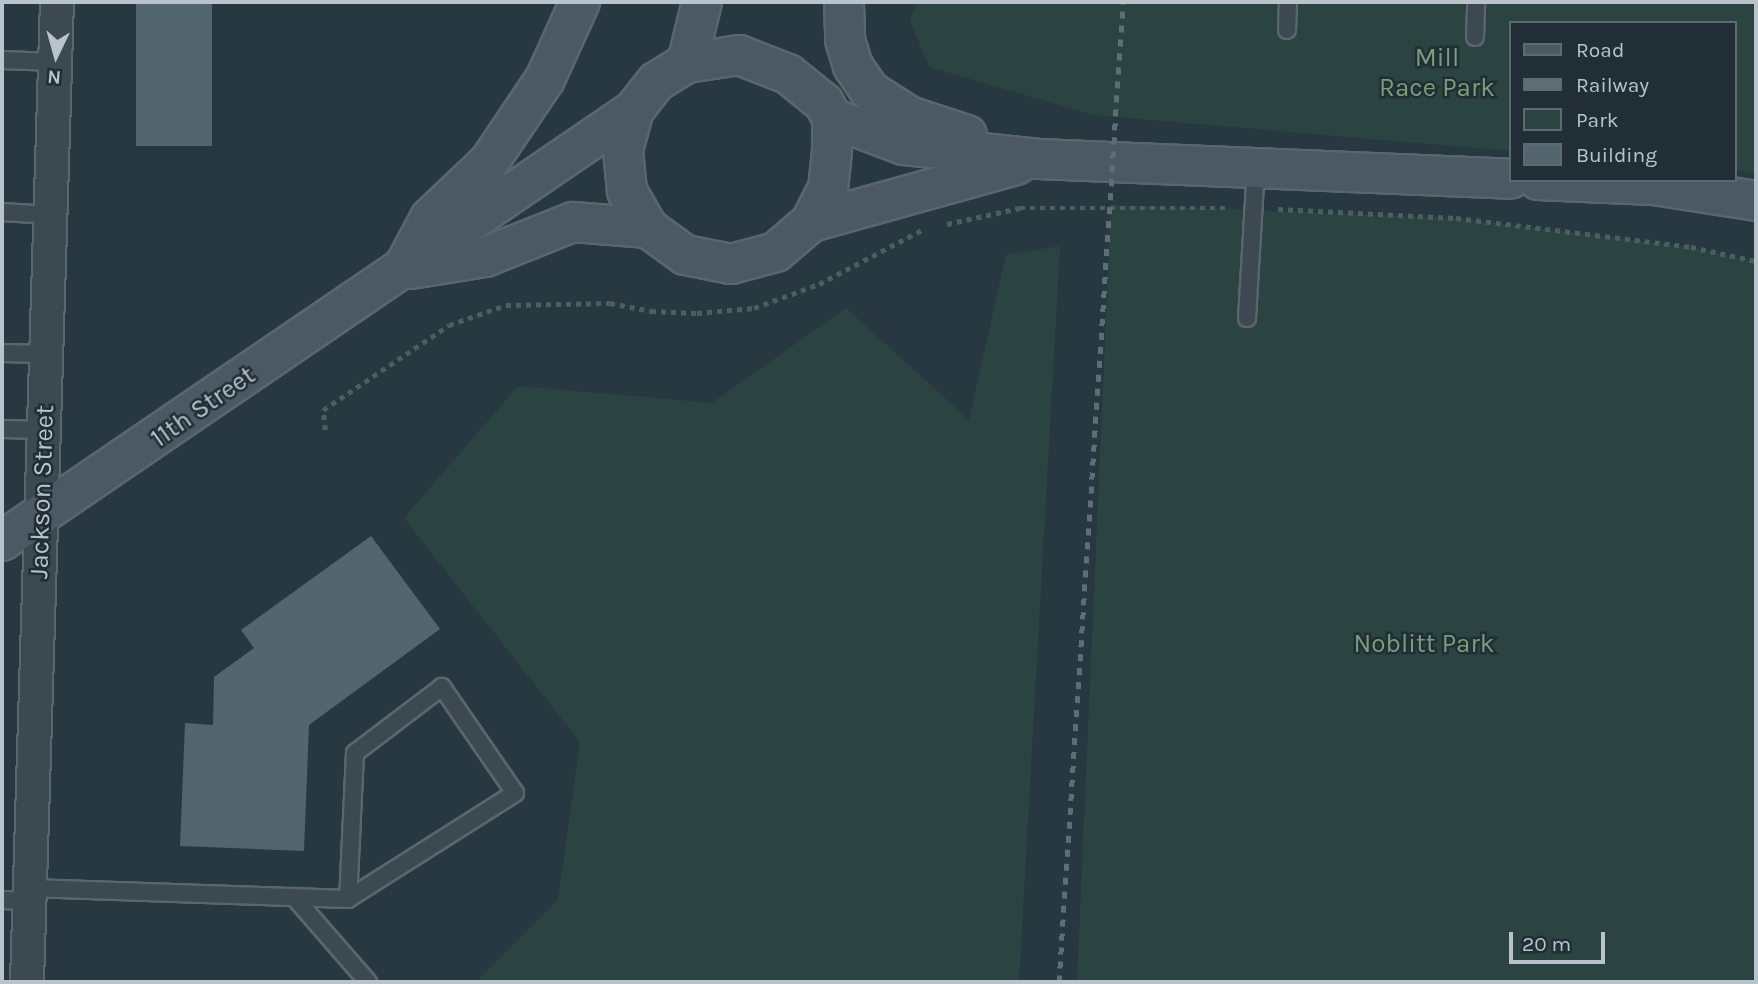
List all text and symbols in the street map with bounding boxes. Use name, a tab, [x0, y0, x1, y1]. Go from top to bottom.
north arrow	[21, 21, 91, 91]
legend	[1510, 21, 1737, 182]
text: Road	[1576, 38, 1624, 62]
park label: Mill Race Park	[1379, 42, 1495, 104]
text: N	[46, 65, 62, 88]
text: Railway	[1576, 73, 1649, 97]
text: Park	[1576, 108, 1619, 132]
text: Building	[1576, 143, 1657, 167]
street label: 11th Street	[145, 360, 261, 454]
street label: Jackson Street	[23, 405, 61, 579]
park label: Noblitt Park	[1354, 628, 1494, 660]
scale bar	[1513, 918, 1609, 962]
text: 20 m	[1522, 932, 1571, 956]

